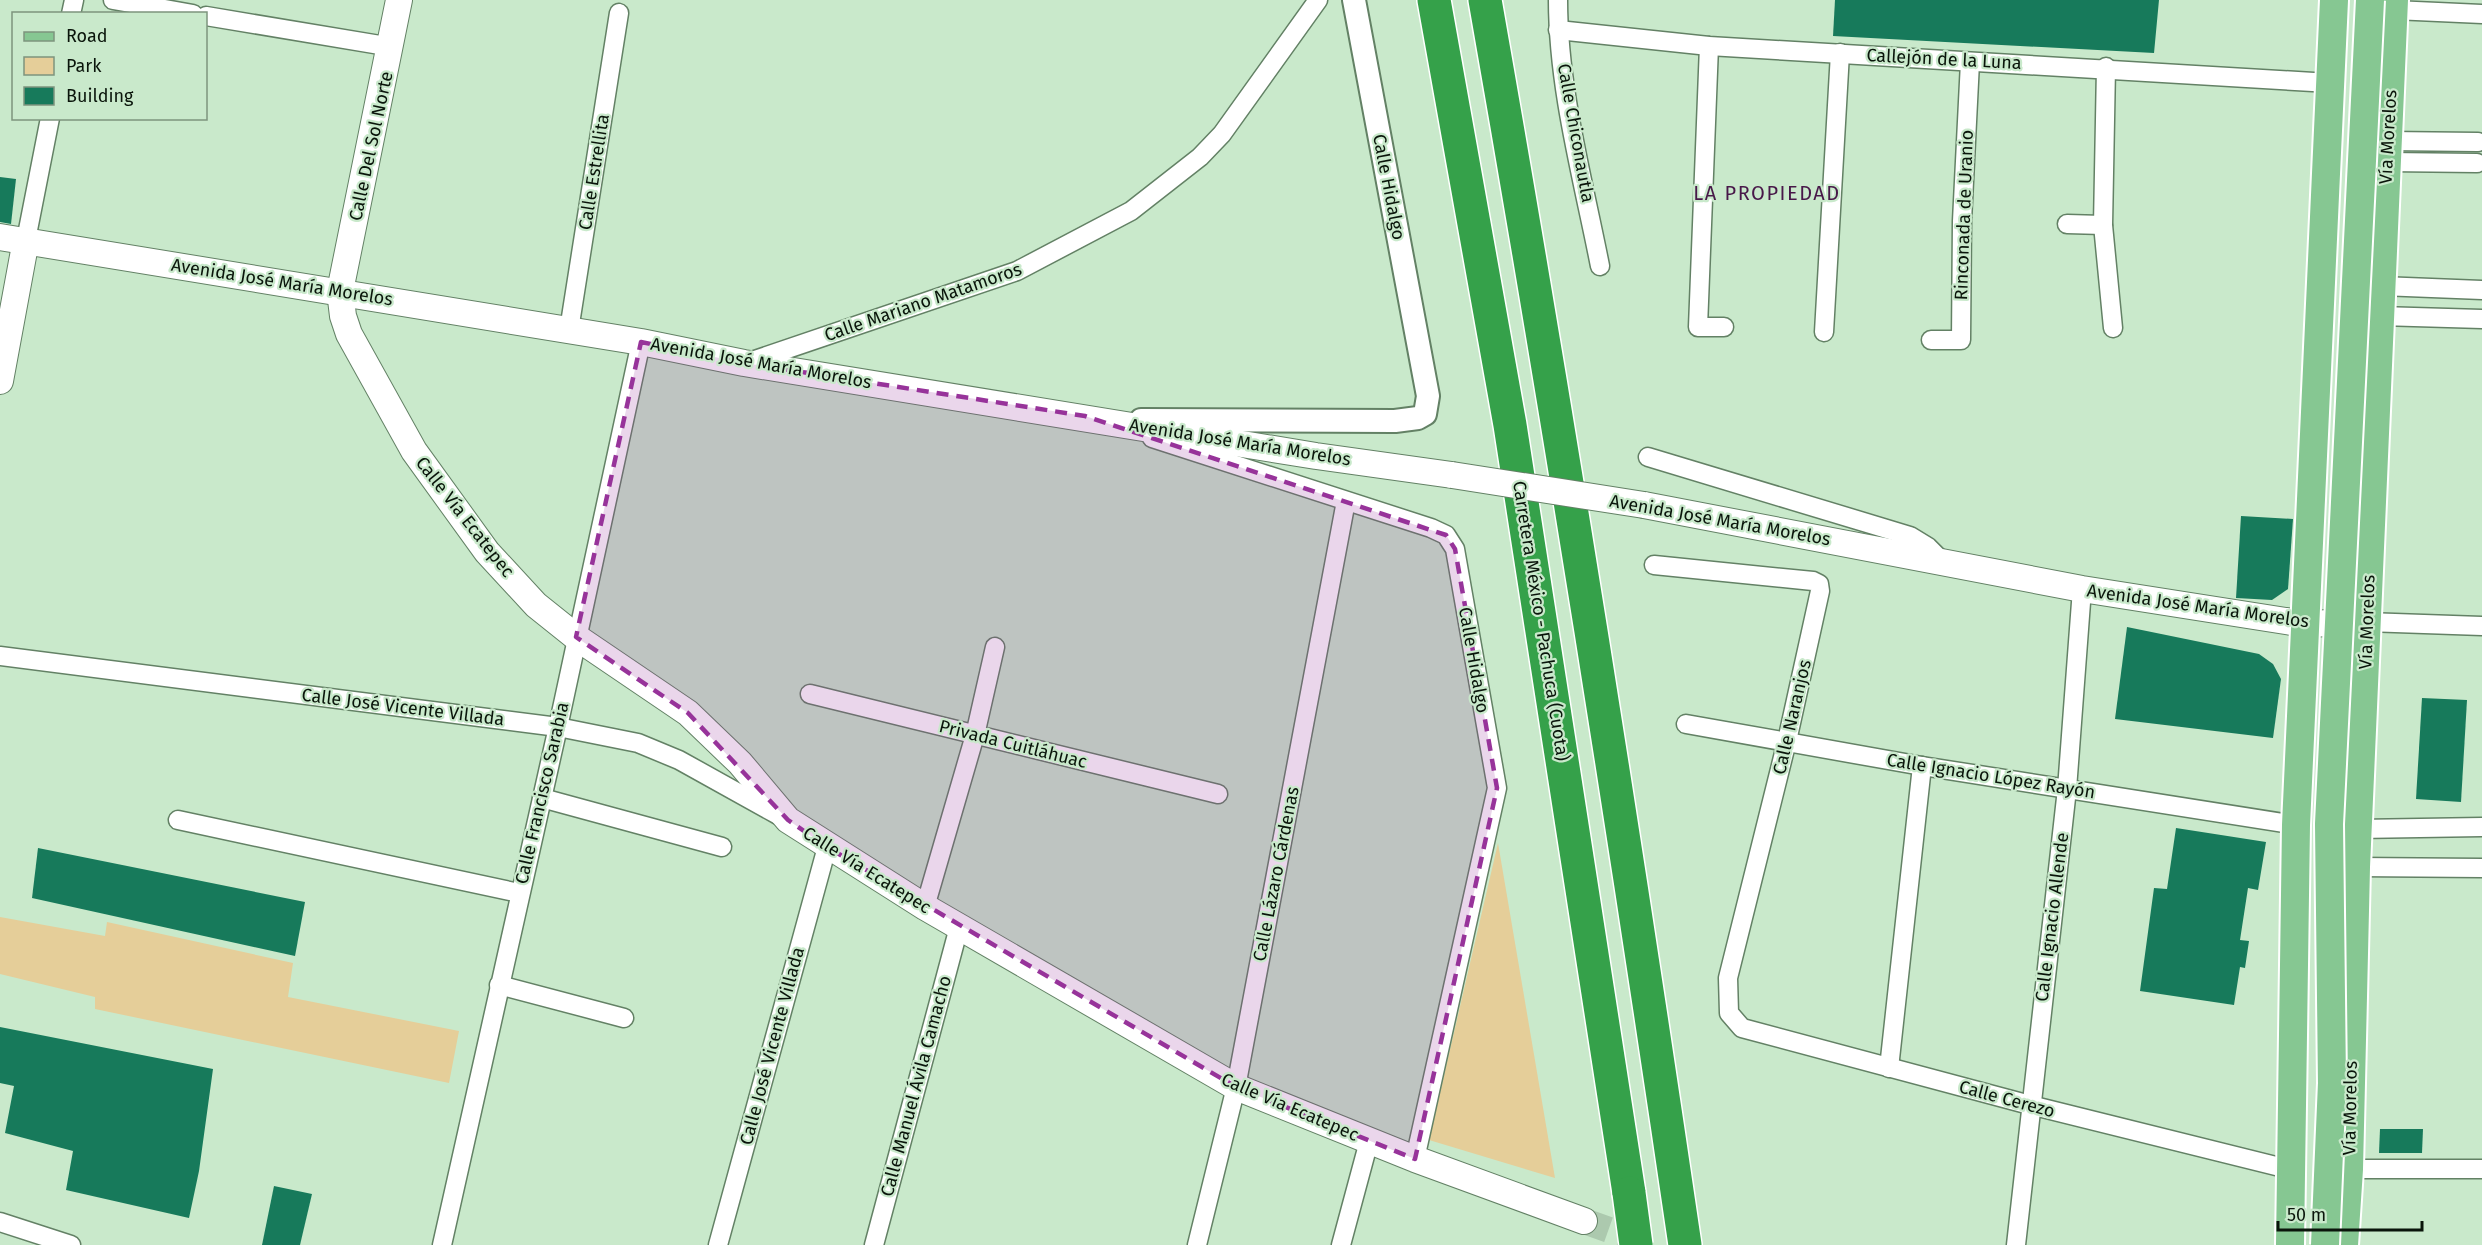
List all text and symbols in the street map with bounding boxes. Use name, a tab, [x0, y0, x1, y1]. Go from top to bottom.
legend	[12, 12, 207, 120]
text: Road	[66, 25, 108, 47]
street label: Callejón de la Luna	[1866, 44, 2022, 74]
text: Park	[66, 55, 102, 77]
street label: Calle Chiconautla	[1553, 62, 1599, 204]
street label: Calle Del Sol Norte	[344, 69, 398, 223]
text: Building	[66, 85, 134, 107]
street label: Vía Morelos	[2375, 89, 2401, 185]
street label: Calle Estrellita	[574, 112, 614, 232]
street label: Rinconada de Uranio	[1950, 129, 1978, 301]
street label: Calle Hidalgo	[1368, 132, 1410, 242]
district label: LA PROPIEDAD	[1693, 181, 1841, 205]
street label: Avenida José María Morelos	[170, 254, 394, 310]
street label: Calle Mariano Matamoros	[821, 258, 1025, 346]
street label: Avenida José María Morelos	[649, 333, 873, 393]
street label: Avenida José María Morelos	[1128, 414, 1352, 470]
street label: Calle Vía Ecatepec	[411, 452, 519, 582]
street label: Carretera México - Pachuca (Cuota)	[1508, 479, 1574, 763]
street label: Avenida José María Morelos	[1608, 490, 1832, 550]
street label: Vía Morelos	[2354, 574, 2380, 670]
street label: Avenida José María Morelos	[2086, 580, 2310, 632]
street label: Calle Hidalgo	[1454, 605, 1494, 715]
street label: Calle Naranjos	[1768, 657, 1816, 777]
street label: Calle José Vicente Villada	[300, 684, 506, 730]
street label: Calle Francisco Sarabia	[510, 700, 574, 886]
street label: Privada Cuitláhuac	[937, 715, 1090, 773]
street label: Calle Ignacio López Rayón	[1885, 749, 2097, 803]
street label: Calle Lázaro Cárdenas	[1248, 785, 1304, 963]
street label: Calle Vía Ecatepec	[799, 822, 935, 918]
street label: Calle Ignacio Allende	[2031, 831, 2073, 1003]
street label: Calle José Vicente Villada	[735, 945, 809, 1147]
street label: Calle Manuel Ávila Camacho	[875, 973, 956, 1199]
street label: Vía Morelos	[2338, 1060, 2362, 1156]
street label: Calle Vía Ecatepec	[1218, 1068, 1362, 1146]
street label: Calle Cerezo	[1957, 1076, 2057, 1122]
scale bar	[2278, 1194, 2422, 1232]
text: 50 m	[2287, 1204, 2326, 1226]

